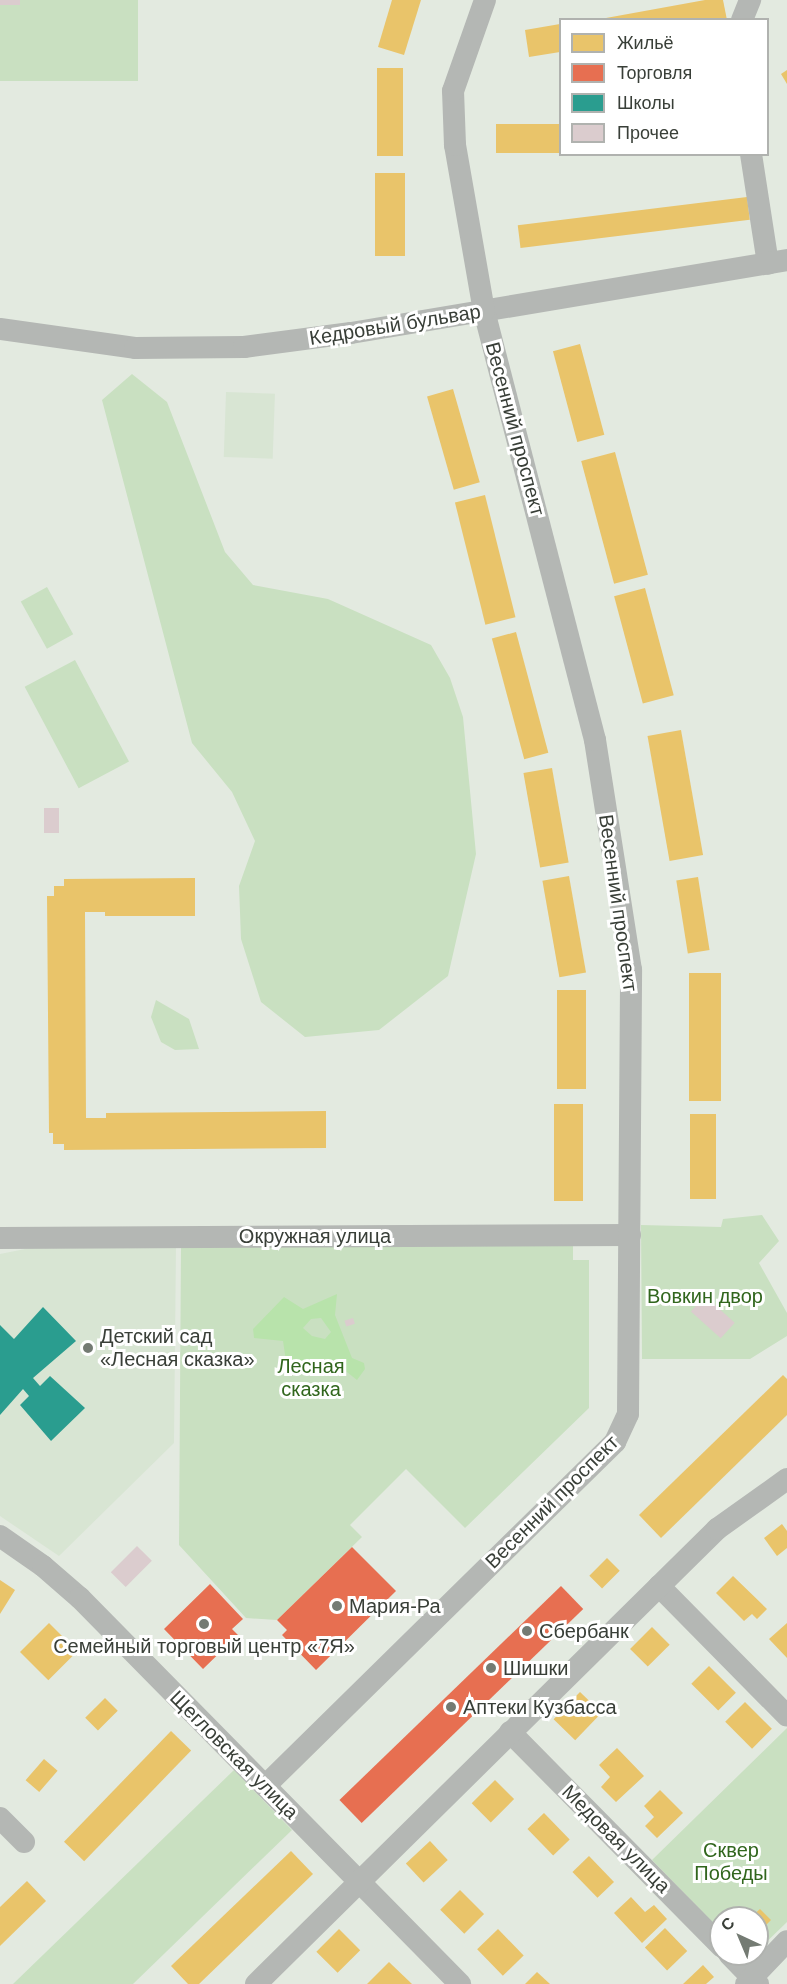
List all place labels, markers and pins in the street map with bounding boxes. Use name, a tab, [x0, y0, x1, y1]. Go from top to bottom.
place label: Детский сад «Лесная сказка»	[100, 1324, 255, 1371]
marker: Детский сад «Лесная сказка»	[81, 1341, 95, 1355]
place label: Мария-Ра	[349, 1594, 441, 1618]
marker: Мария-Ра	[330, 1599, 344, 1613]
marker: Семейный торговый центр «7Я»	[197, 1617, 211, 1631]
place label: Сбербанк	[539, 1619, 629, 1643]
marker: Сбербанк	[520, 1624, 534, 1638]
place label: Семейный торговый центр «7Я»	[53, 1634, 355, 1658]
place label: Шишки	[503, 1656, 568, 1680]
marker: Шишки	[484, 1661, 498, 1675]
place label: Аптеки Кузбасса	[463, 1695, 617, 1719]
marker: Аптеки Кузбасса	[444, 1700, 458, 1714]

